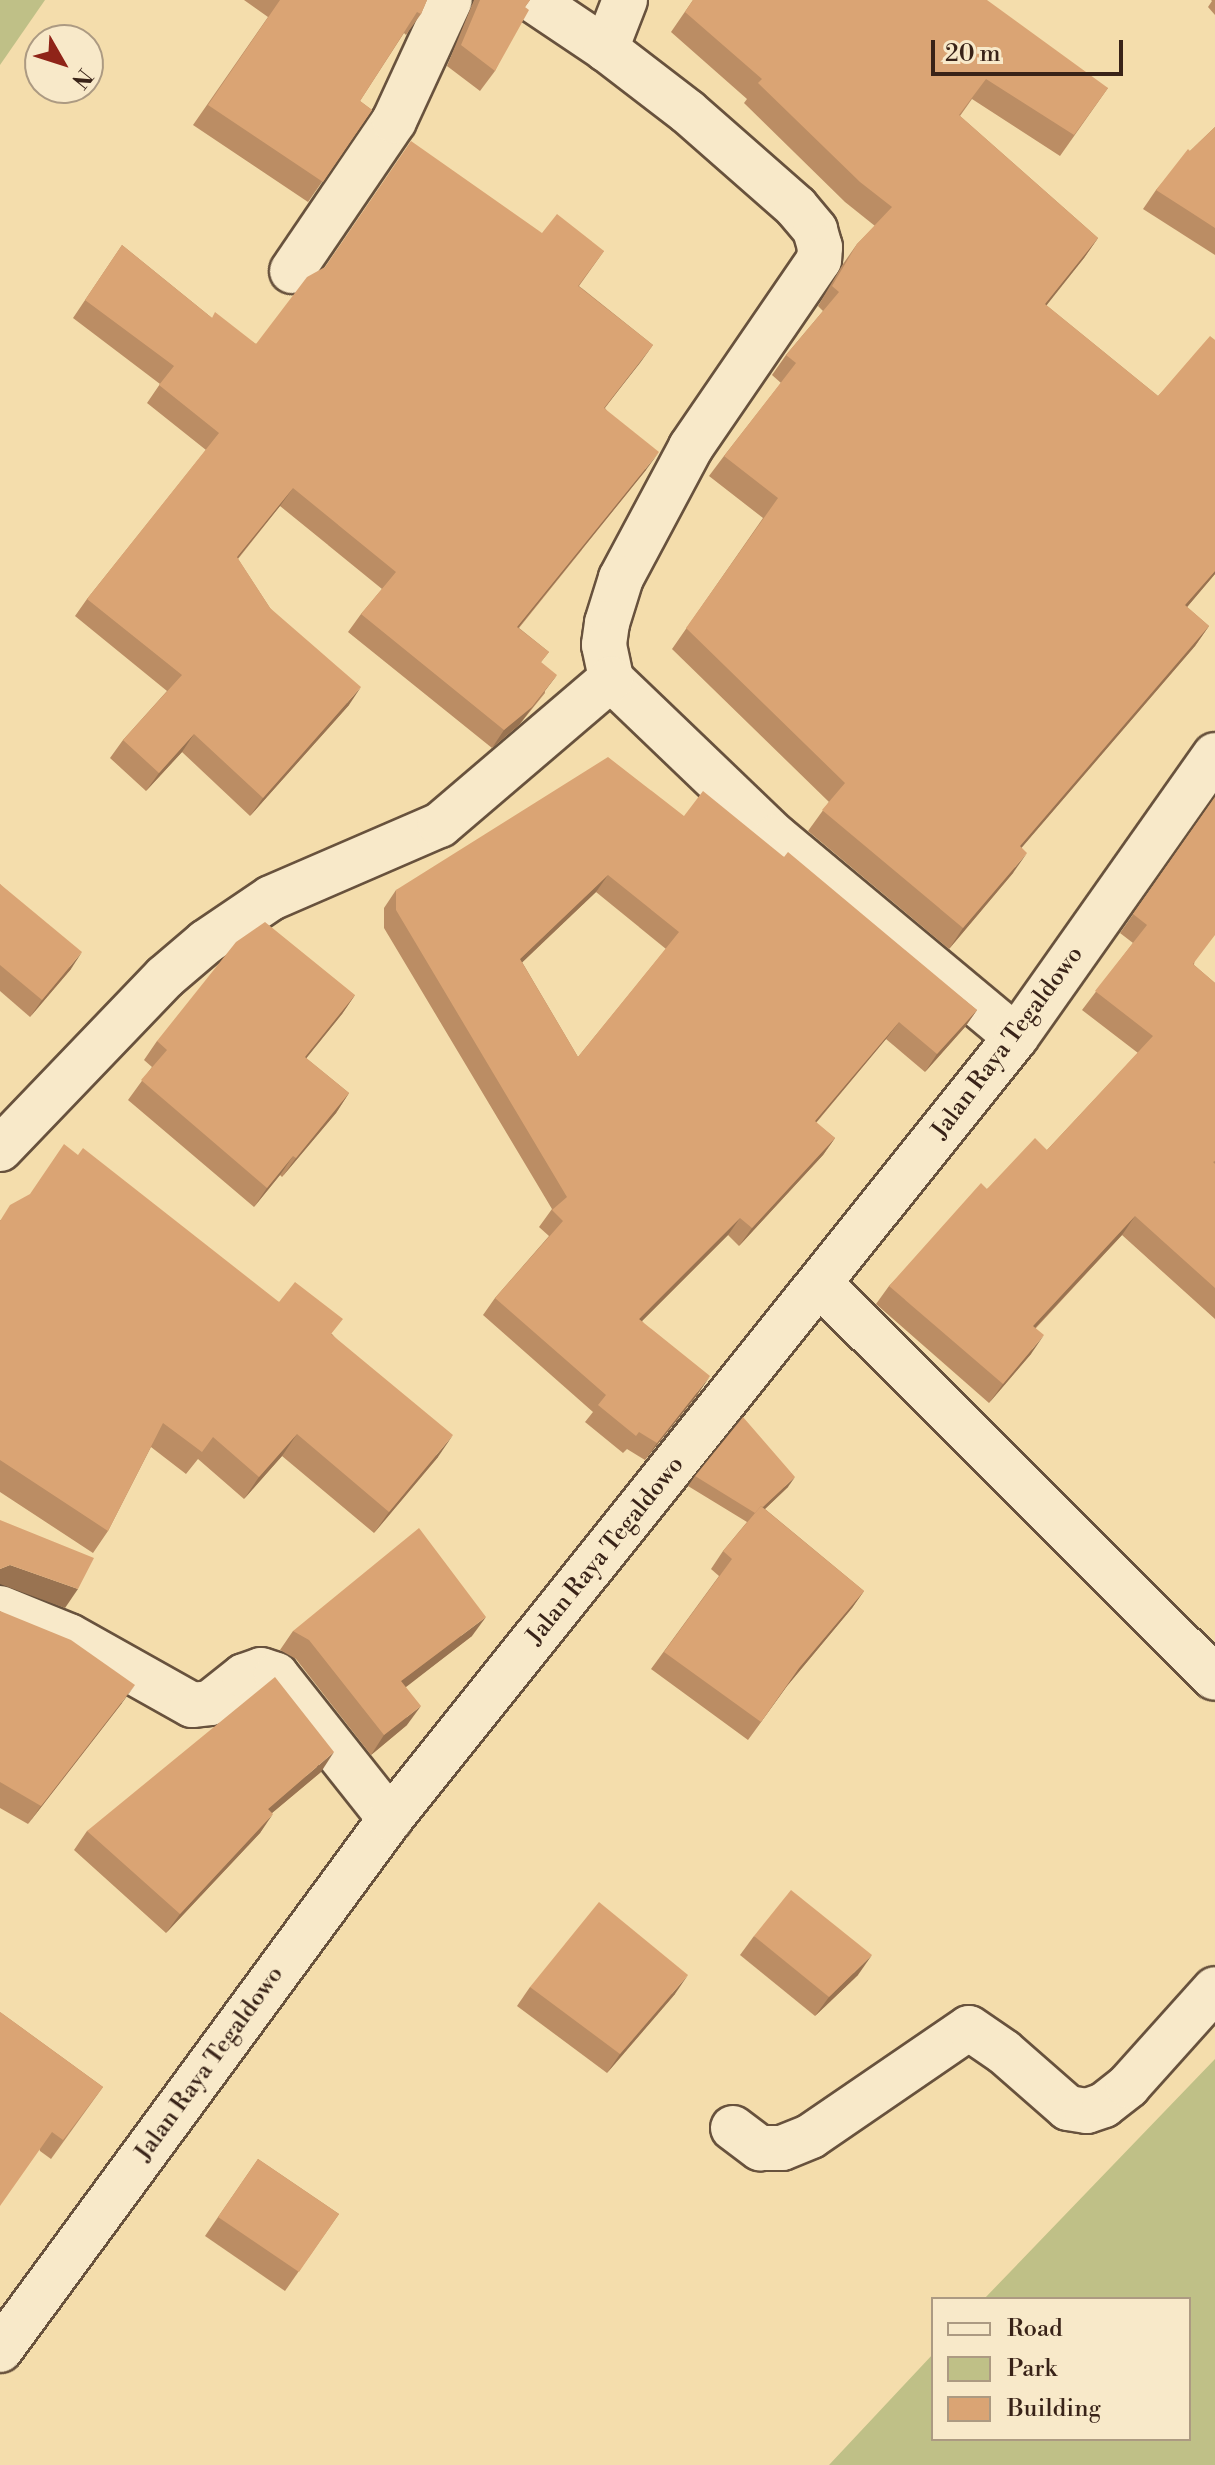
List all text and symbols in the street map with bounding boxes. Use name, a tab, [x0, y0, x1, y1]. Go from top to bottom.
north arrow	[24, 24, 104, 104]
scale bar	[935, 24, 1127, 74]
text: 20 m	[945, 39, 1001, 69]
text: N	[66, 63, 97, 93]
street label: Jalan Raya Tegaldowo	[926, 941, 1090, 1145]
street label: Jalan Raya Tegaldowo	[521, 1451, 691, 1651]
street label: Jalan Raya Tegaldowo	[130, 1961, 290, 2167]
legend	[931, 2297, 1191, 2441]
text: Road	[1007, 2314, 1063, 2344]
text: Park	[1007, 2354, 1057, 2384]
text: Building	[1007, 2394, 1101, 2424]

